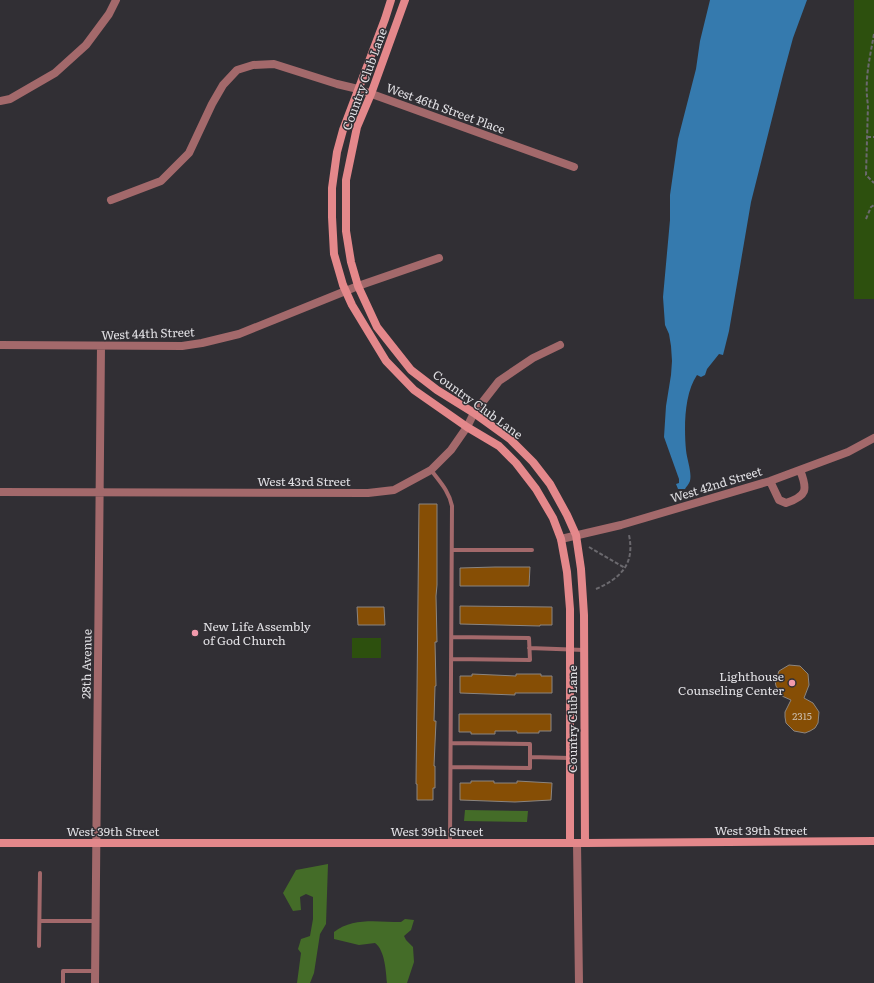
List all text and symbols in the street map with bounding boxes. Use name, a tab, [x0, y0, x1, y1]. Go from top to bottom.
street label: Country Club Lane	[337, 25, 391, 133]
street label: West 46th Street Place	[384, 78, 508, 138]
street label: West 44th Street	[101, 322, 195, 344]
street label: Country Club Lane	[429, 365, 527, 443]
street label: West 42nd Street	[668, 461, 764, 507]
street label: West 43rd Street	[257, 472, 351, 490]
place label: New Life Assembly of God Church	[203, 617, 311, 649]
marker: New Life Assembly of God Church	[190, 628, 200, 638]
street label: 28th Avenue	[76, 629, 96, 699]
street label: Country Club Lane	[563, 665, 581, 773]
place label: Lighthouse Counseling Center	[678, 667, 784, 699]
marker: Lighthouse Counseling Center	[787, 678, 797, 688]
house number: 2315	[792, 708, 812, 723]
street label: West 39th Street	[715, 821, 808, 839]
street label: West 39th Street	[67, 822, 160, 840]
street label: West 39th Street	[391, 822, 484, 840]

